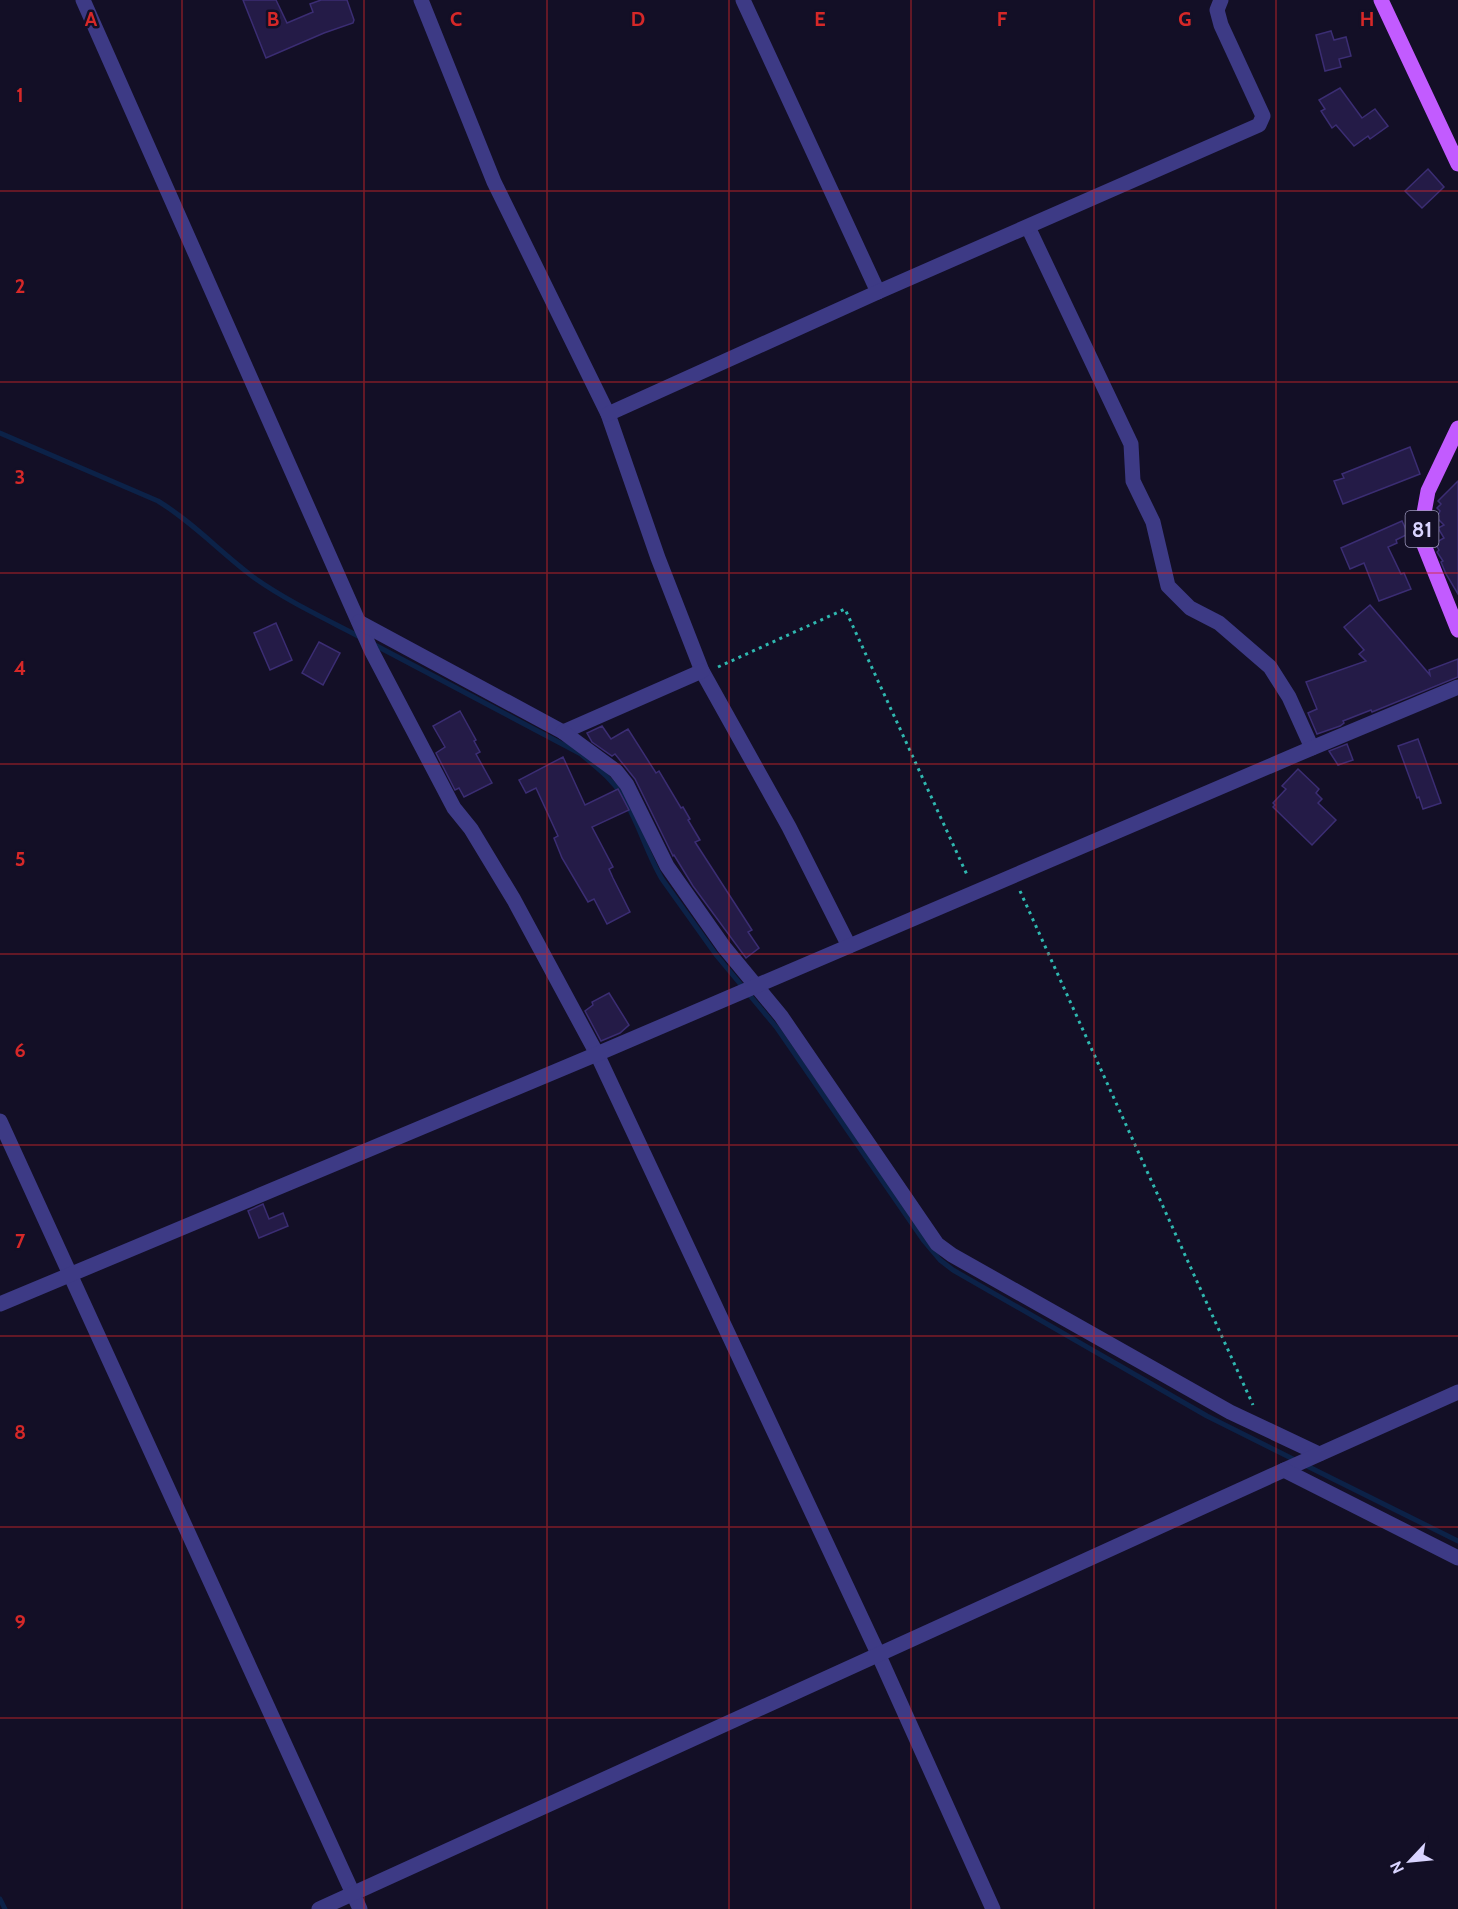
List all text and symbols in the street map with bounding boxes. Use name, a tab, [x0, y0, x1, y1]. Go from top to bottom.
text: A	[85, 7, 98, 31]
text: B	[267, 7, 279, 31]
text: C	[450, 7, 462, 31]
text: D	[631, 7, 645, 31]
text: E	[814, 7, 826, 31]
text: F	[997, 7, 1008, 31]
text: G	[1178, 7, 1192, 31]
text: H	[1360, 7, 1374, 31]
text: 1	[16, 83, 24, 107]
text: 2	[15, 274, 25, 298]
text: 3	[15, 465, 25, 489]
road number: 81	[1406, 511, 1438, 547]
text: 4	[14, 656, 26, 680]
text: 5	[15, 847, 25, 871]
text: 6	[14, 1038, 26, 1062]
text: 7	[15, 1229, 26, 1253]
text: 8	[14, 1420, 26, 1444]
text: 9	[14, 1610, 26, 1634]
north arrow	[1380, 1831, 1440, 1891]
text: N	[1386, 1858, 1408, 1877]

